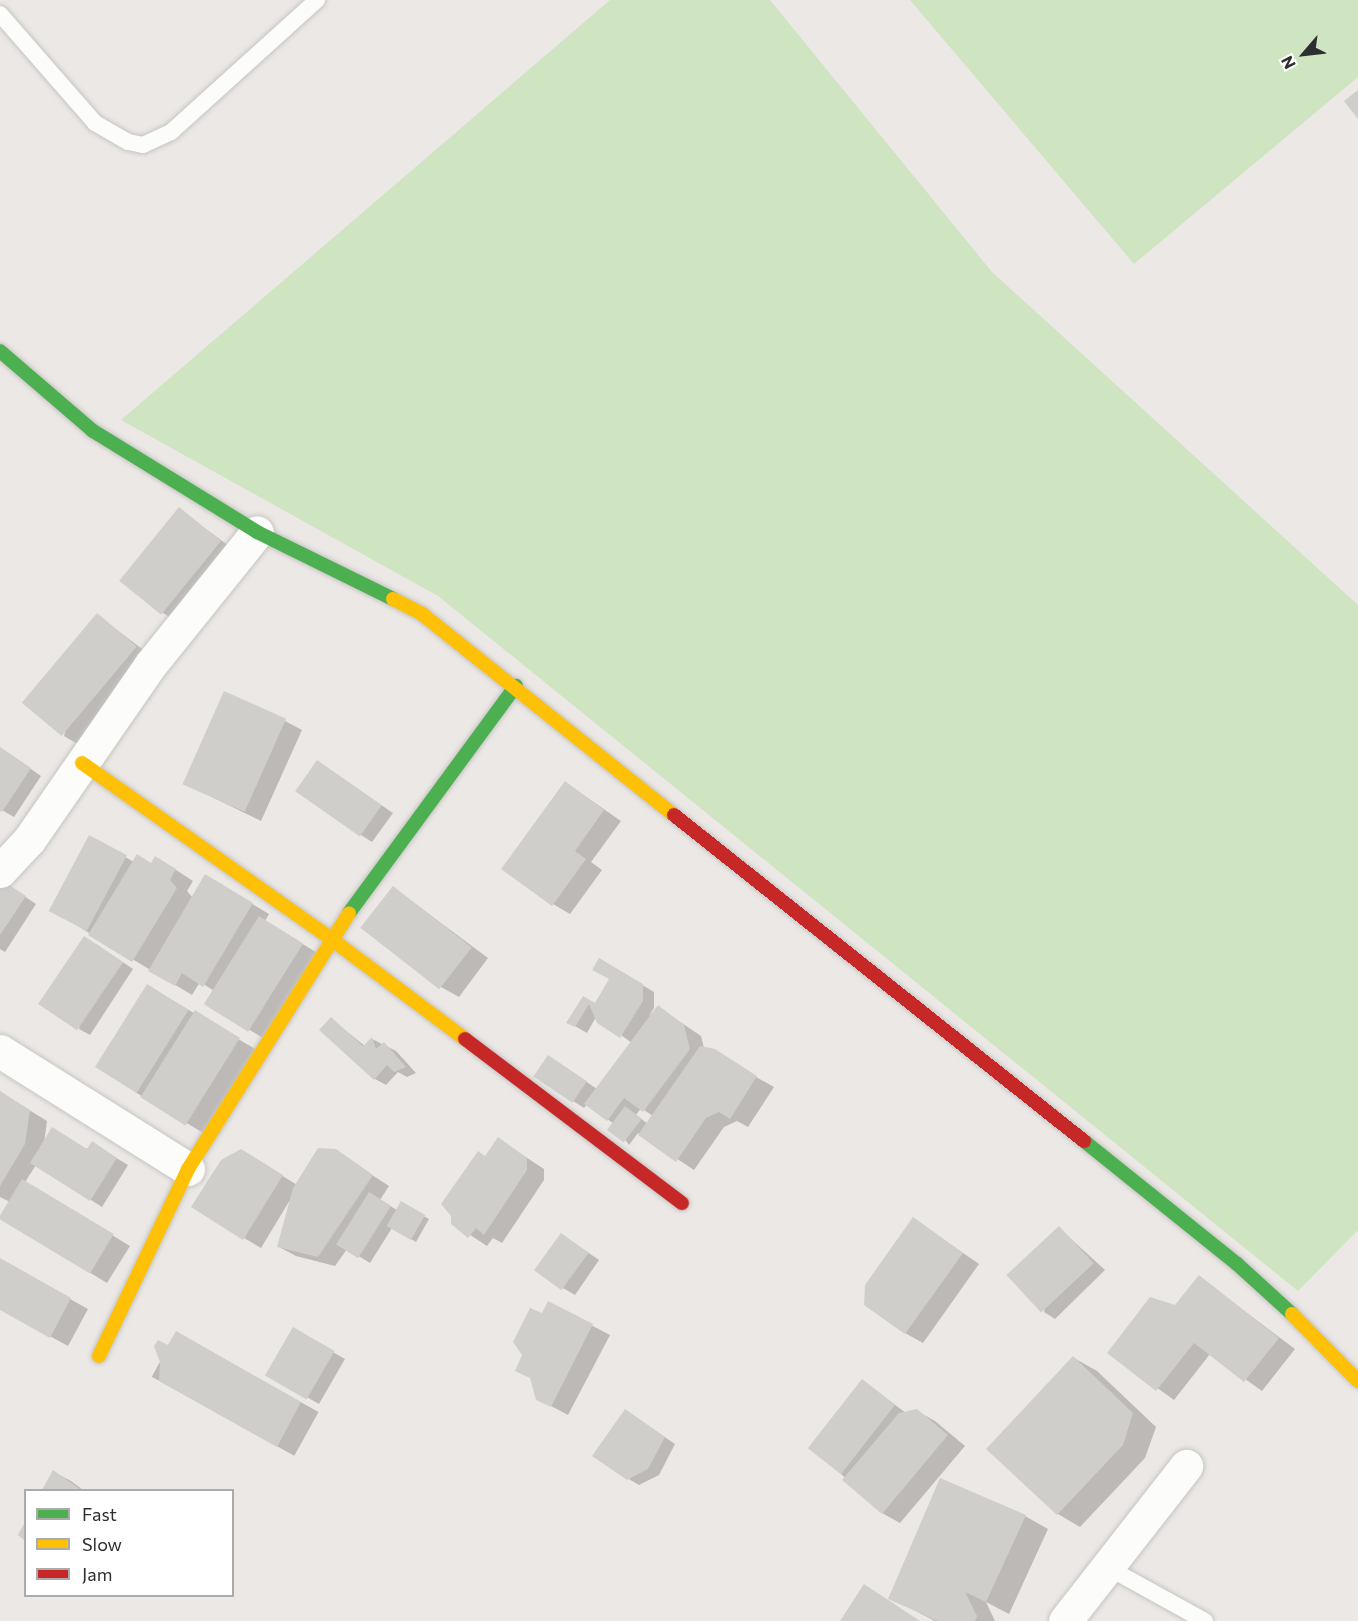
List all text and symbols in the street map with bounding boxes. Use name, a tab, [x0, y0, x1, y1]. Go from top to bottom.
north arrow	[1274, 24, 1334, 84]
text: N	[1276, 53, 1299, 72]
legend	[24, 1489, 234, 1597]
text: Fast	[82, 1503, 117, 1525]
text: Slow	[82, 1533, 122, 1555]
text: Jam	[82, 1563, 112, 1585]

